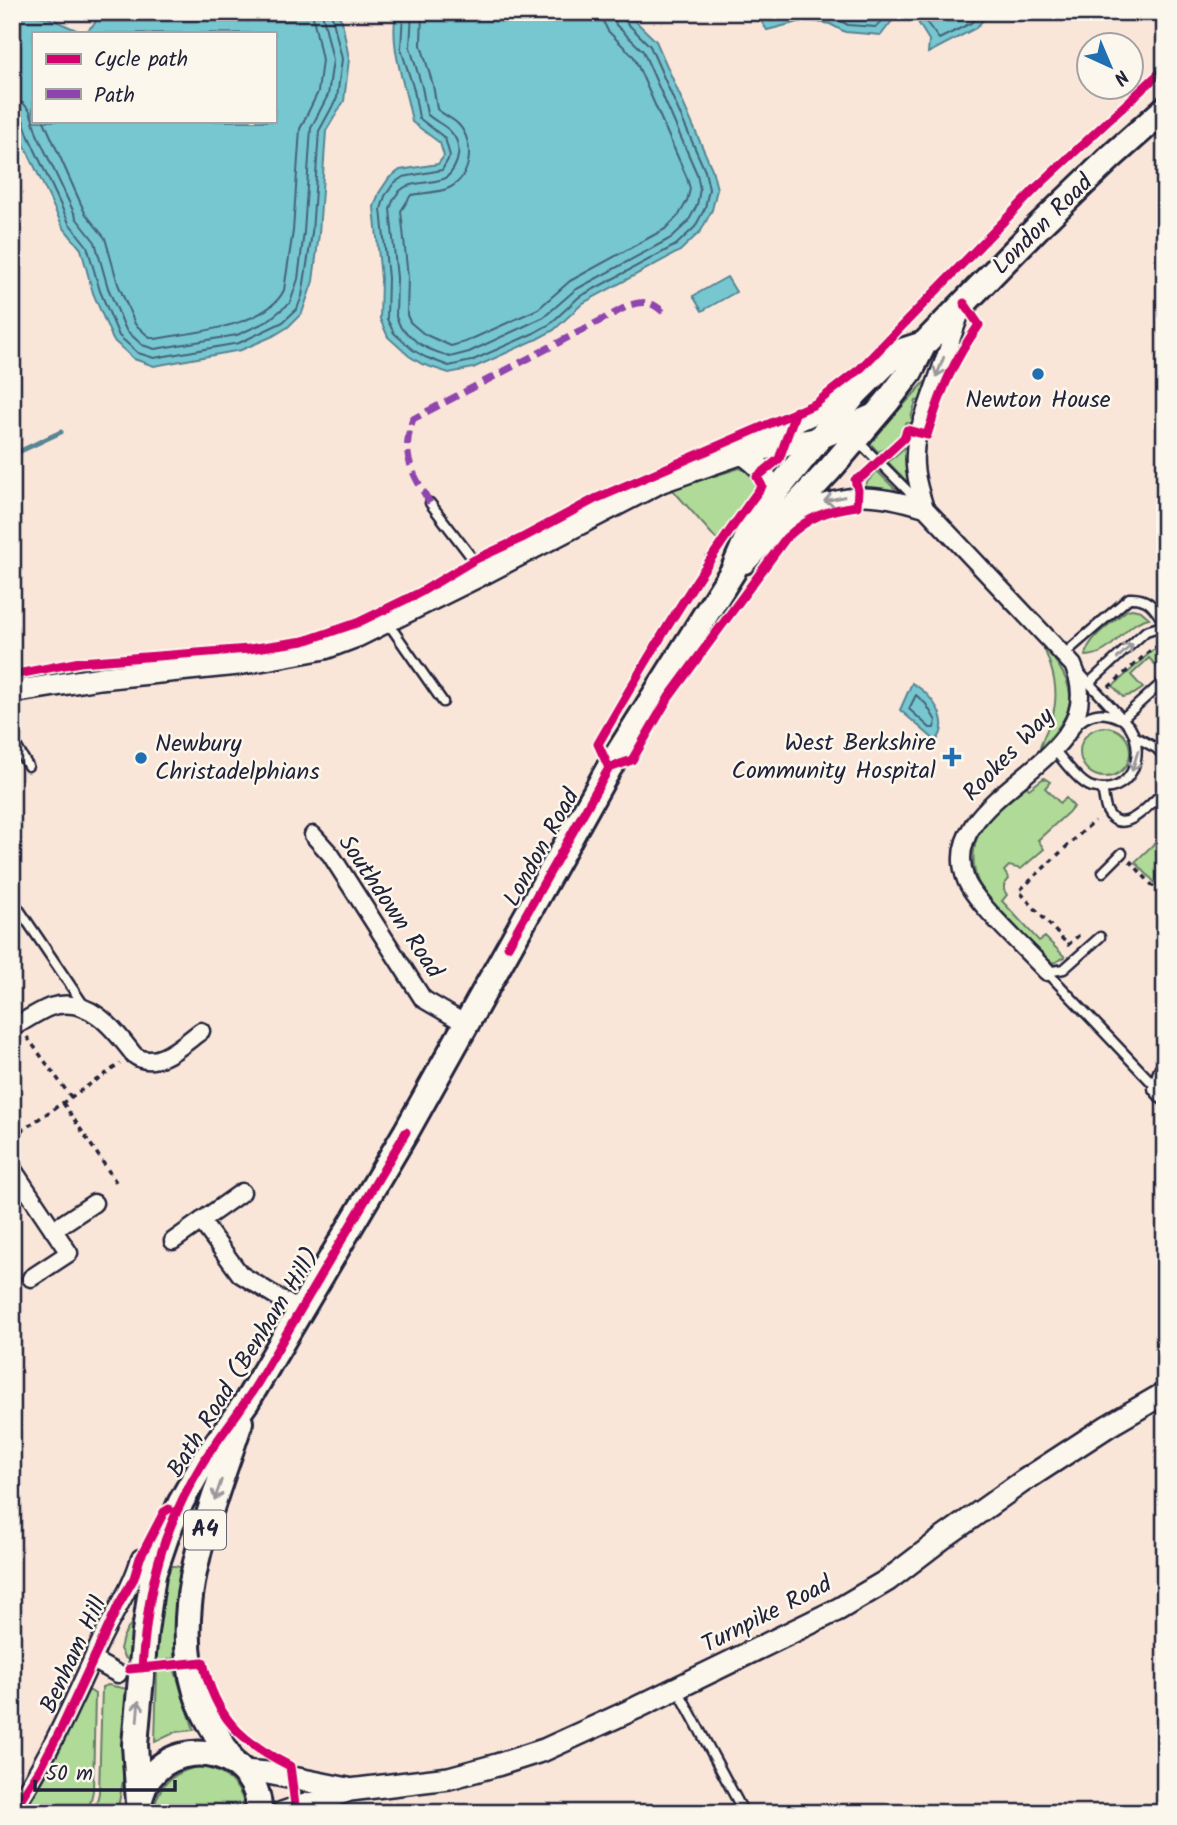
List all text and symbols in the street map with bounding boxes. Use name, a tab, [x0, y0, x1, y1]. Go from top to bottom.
legend	[32, 32, 276, 122]
north arrow	[1076, 32, 1146, 102]
text: Cycle path	[94, 44, 188, 77]
text: N	[1106, 62, 1135, 92]
text: Path	[94, 80, 135, 113]
street label: London Road	[983, 164, 1104, 285]
one-way arrow	[933, 356, 946, 378]
marker: Newton House	[1030, 366, 1046, 382]
place label: Newton House	[965, 381, 1111, 420]
one-way arrow	[823, 493, 846, 506]
one-way arrow	[1116, 642, 1133, 659]
street label: Rookes Way	[954, 698, 1065, 811]
place label: West Berkshire Community Hospital	[732, 724, 936, 791]
place label: Newbury Christadelphians	[155, 725, 320, 792]
marker: West Berkshire Community Hospital	[942, 747, 962, 767]
one-way arrow	[1128, 749, 1141, 771]
marker: Newbury Christadelphians	[133, 750, 149, 766]
street label: London Road	[493, 781, 591, 914]
street label: Southdown Road	[327, 827, 453, 988]
street label: Bath Road (Benham Hill)	[157, 1240, 331, 1486]
one-way arrow	[211, 1478, 223, 1500]
road number: A4	[184, 1511, 226, 1550]
street label: Turnpike Road	[695, 1565, 840, 1665]
street label: Benham Hill	[30, 1590, 118, 1720]
one-way arrow	[132, 1701, 145, 1723]
scale bar	[35, 1748, 175, 1792]
text: 50 m	[46, 1758, 93, 1791]

